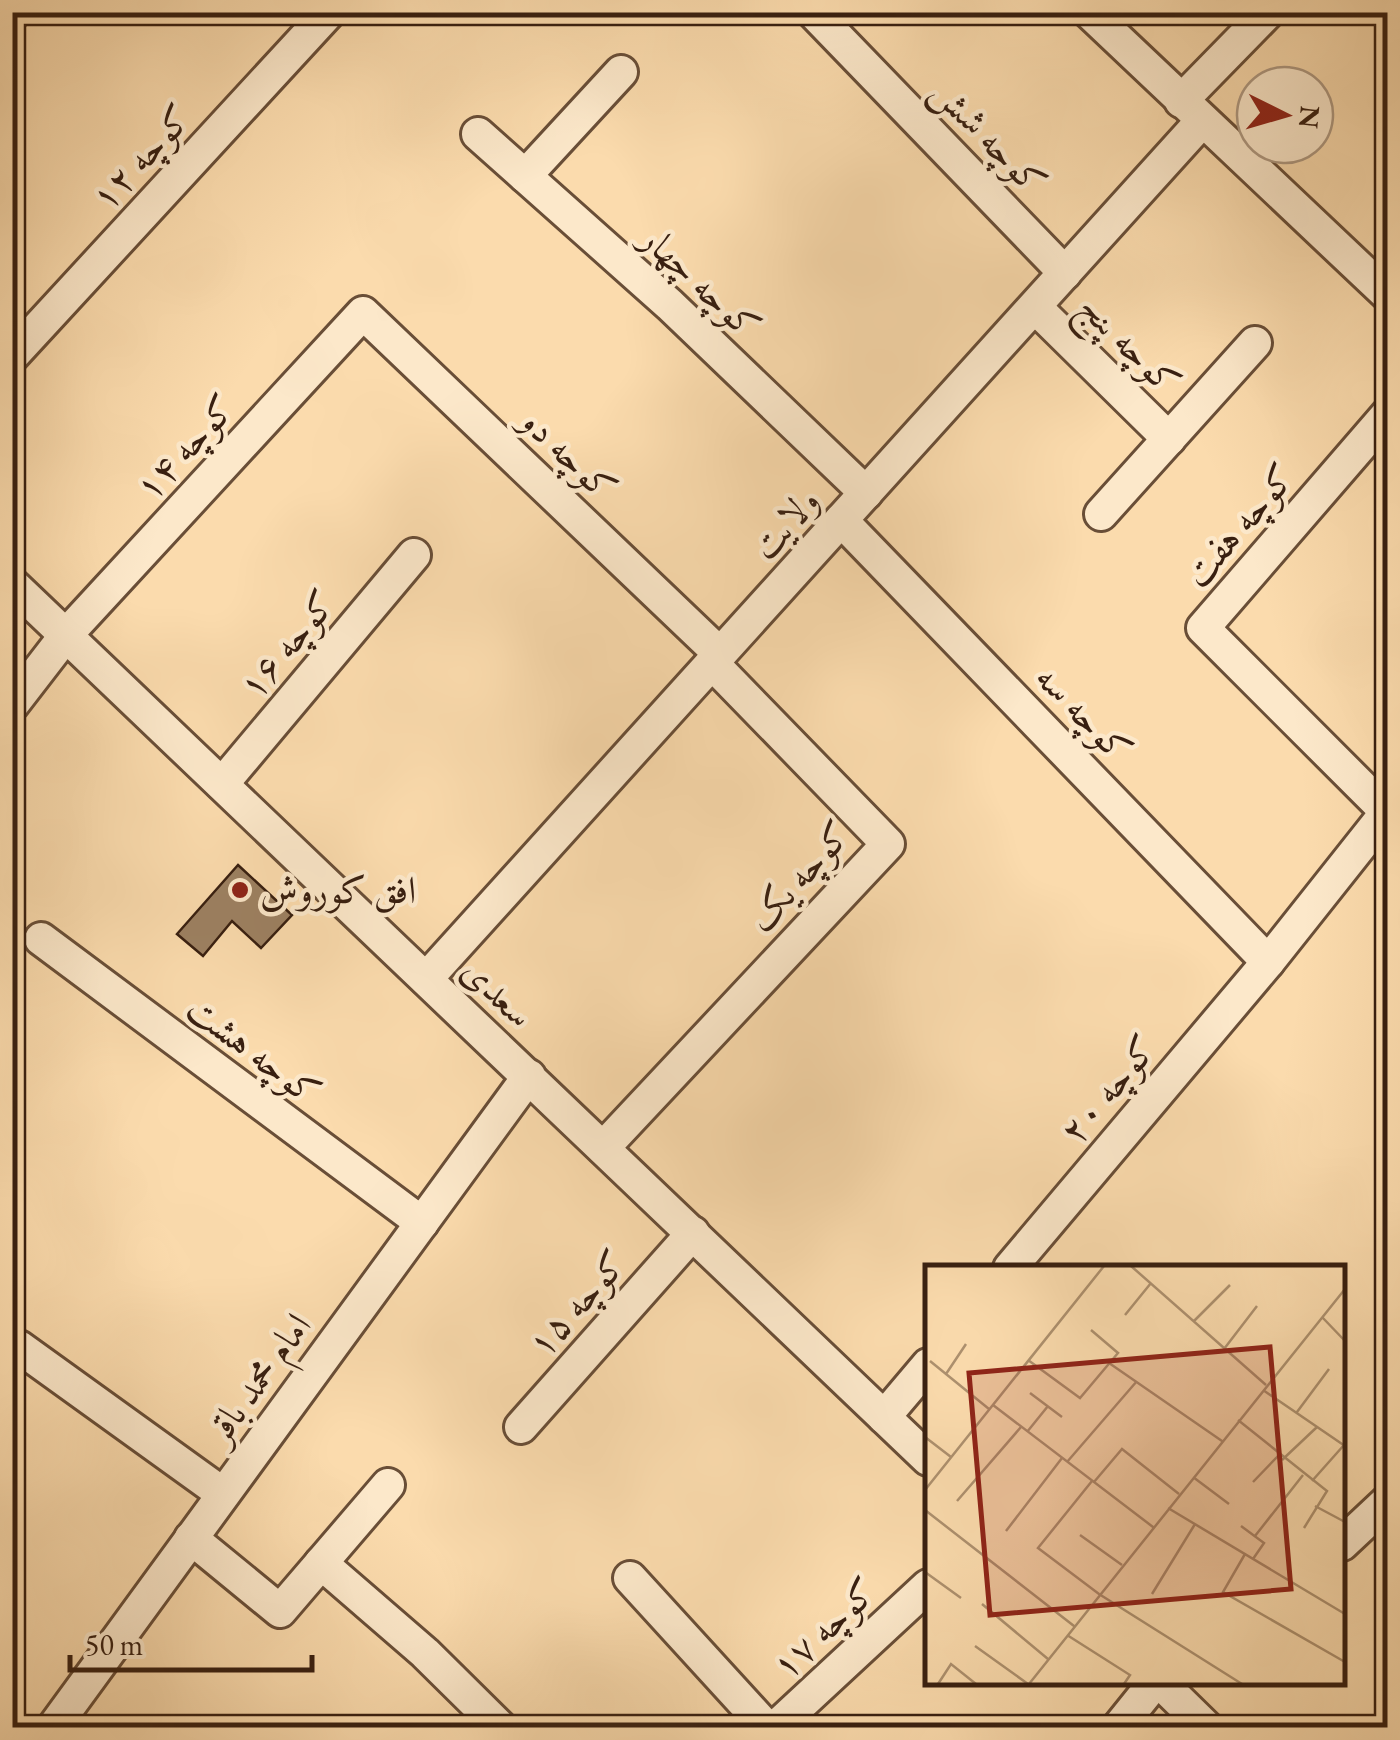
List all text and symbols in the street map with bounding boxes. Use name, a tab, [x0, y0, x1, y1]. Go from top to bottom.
north arrow	[1235, 65, 1335, 165]
street label: کوچه شش	[920, 66, 1058, 206]
street label: کوچه ۱۲	[79, 93, 204, 221]
text: N	[1291, 104, 1329, 130]
street label: کوچه چهار	[627, 211, 772, 351]
street label: کوچه پنج	[1062, 282, 1192, 412]
street label: کوچه ۱۴	[123, 383, 248, 511]
street label: کوچه دو	[507, 393, 628, 513]
street label: کوچه هفت	[1171, 453, 1307, 598]
street label: ولایت	[740, 476, 830, 569]
street label: کوچه ۱۶	[227, 579, 348, 710]
street label: کوچه سه	[1024, 653, 1143, 774]
street label: کوچه یک	[736, 810, 863, 943]
place label: افق کوروش	[260, 865, 416, 914]
marker: افق کوروش	[229, 879, 251, 901]
street label: سعدی	[452, 945, 545, 1038]
street label: کوچه هشت	[176, 983, 331, 1118]
street label: کوچه ۲۰	[1048, 1024, 1169, 1155]
street label: کوچه ۱۵	[516, 1239, 639, 1368]
inset map	[925, 1265, 1345, 1685]
street label: امام محمد باقر	[191, 1303, 329, 1461]
street label: کوچه ۱۷	[760, 1566, 888, 1691]
scale bar	[70, 1610, 312, 1672]
text: 50 m	[85, 1625, 143, 1664]

